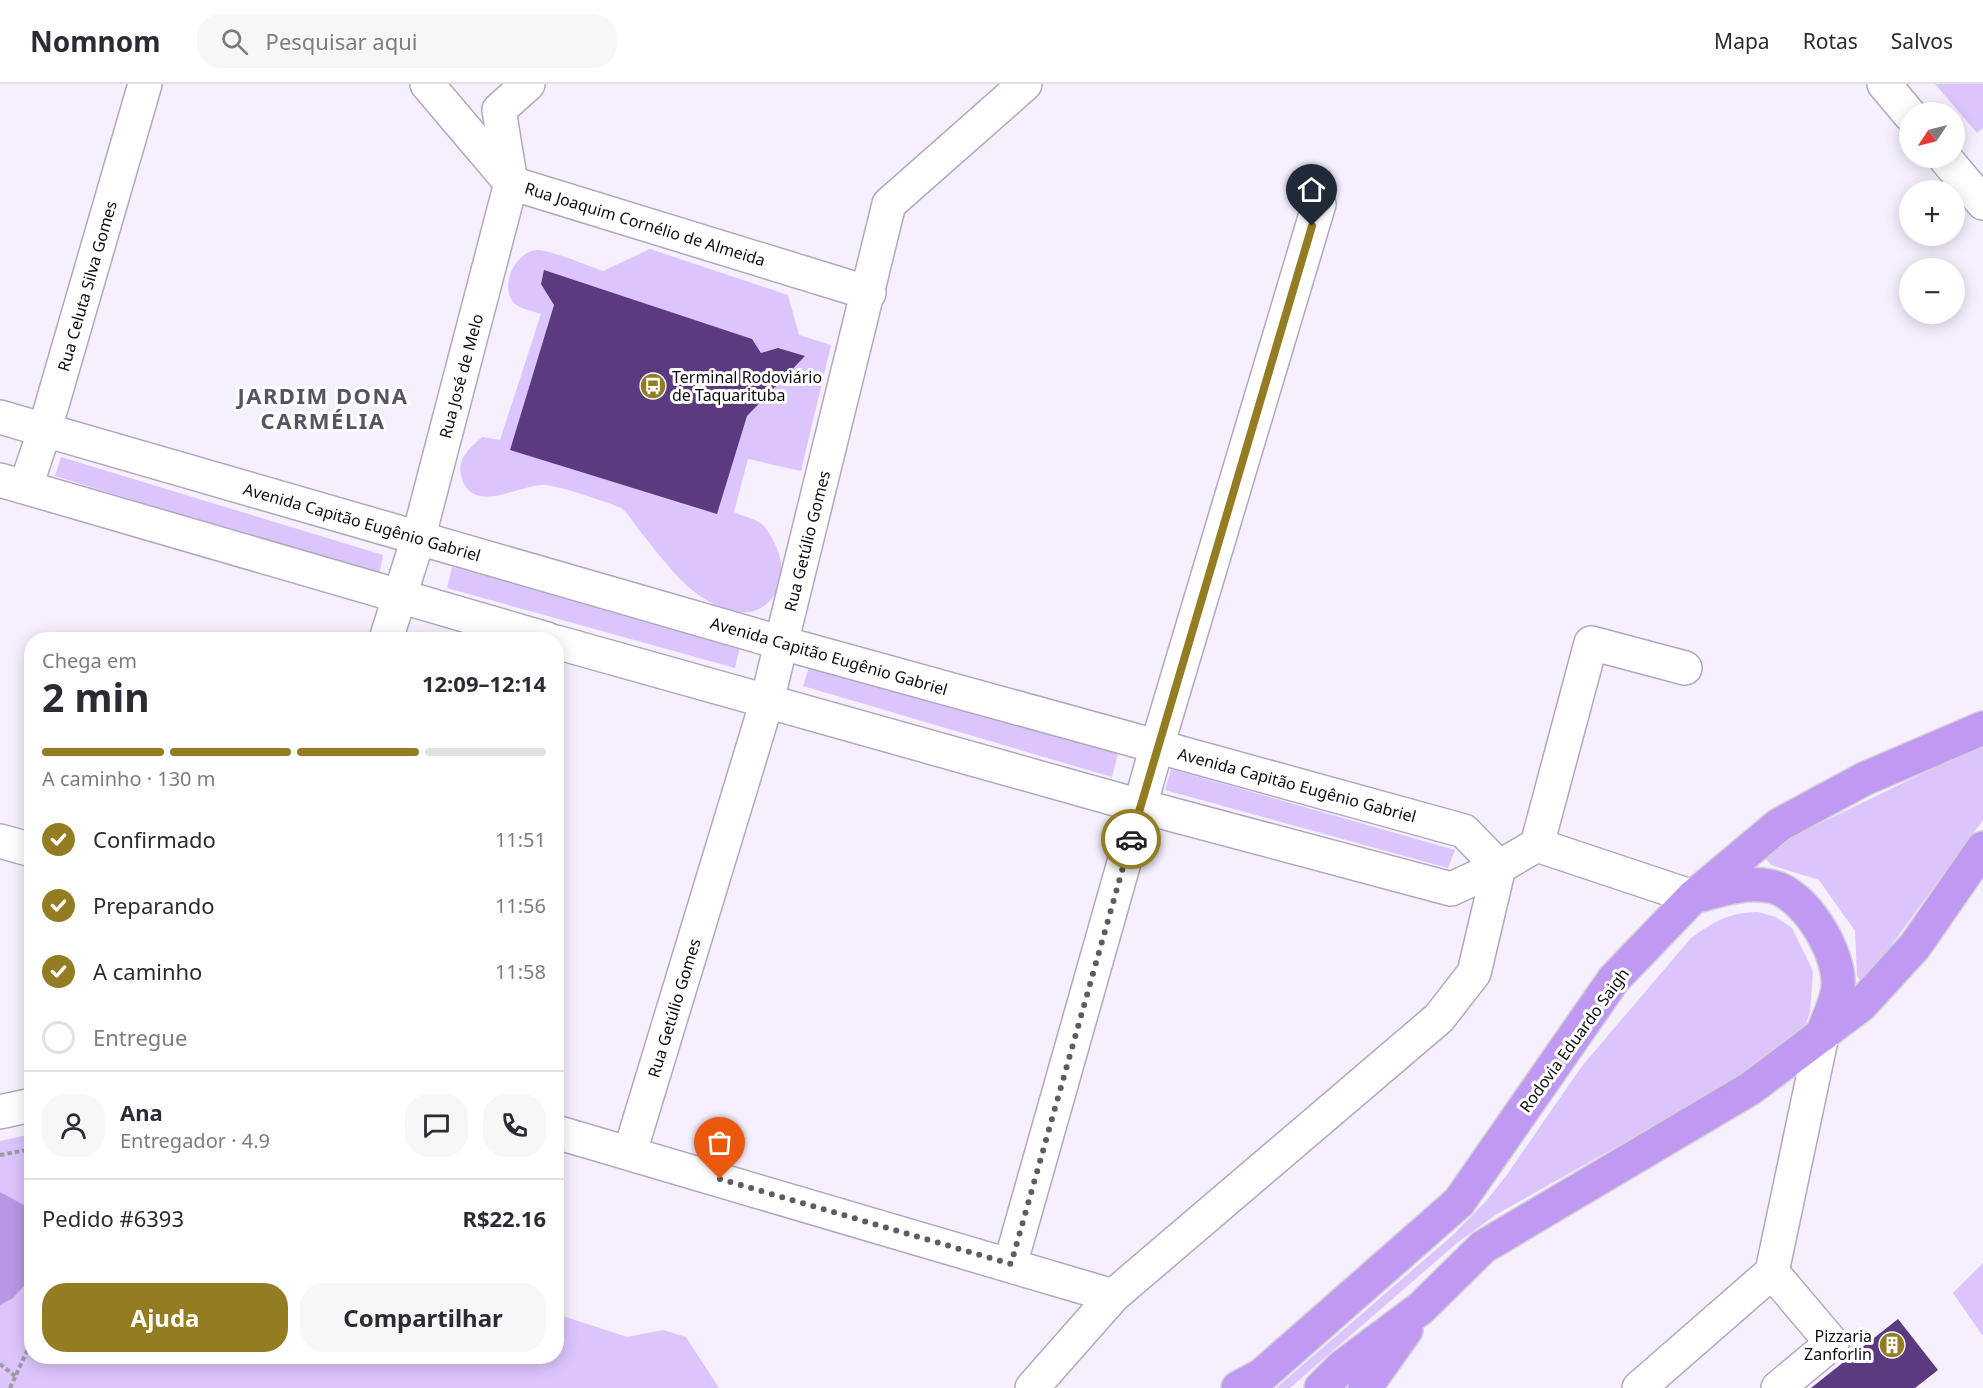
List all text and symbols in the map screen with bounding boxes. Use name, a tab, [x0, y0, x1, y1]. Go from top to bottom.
search box	[197, 14, 617, 68]
text: Nomnom	[30, 22, 161, 60]
icon: search	[218, 25, 251, 58]
text: Pesquisar aqui	[266, 26, 417, 56]
text: Mapa	[1714, 27, 1770, 55]
text: Rotas	[1803, 27, 1858, 55]
text: Salvos	[1891, 27, 1953, 55]
north arrow	[1899, 102, 1965, 168]
map controls	[1899, 102, 1965, 324]
pin	[1286, 164, 1337, 226]
icon: home	[1295, 173, 1328, 206]
street label: Rua Joaquim Cornélio de Almeida	[522, 177, 768, 271]
button: +	[1899, 180, 1965, 246]
street label: Rua Celuta Silva Gomes	[52, 198, 122, 374]
button: −	[1899, 258, 1965, 324]
street label: Rua José de Melo	[434, 311, 488, 441]
place label: Terminal Rodoviário de Taquarituba	[672, 366, 822, 406]
bus stop icon: Terminal Rodoviário de Taquarituba	[638, 371, 668, 401]
district label: JARDIM DONA CARMÉLIA	[235, 380, 409, 435]
street label: Rua Getúlio Gomes	[779, 468, 835, 614]
street label: Avenida Capitão Eugênio Gabriel	[241, 478, 483, 566]
street label: Avenida Capitão Eugênio Gabriel	[708, 612, 950, 700]
text: Chega em	[42, 647, 137, 674]
text: 12:09–12:14	[422, 668, 546, 698]
text: 2 min	[42, 670, 149, 723]
street label: Avenida Capitão Eugênio Gabriel	[1175, 743, 1419, 827]
text: A caminho · 130 m	[42, 765, 215, 792]
courier	[1101, 809, 1161, 869]
icon: check	[42, 823, 75, 856]
icon: car	[1115, 823, 1148, 856]
text: Confirmado	[93, 824, 216, 854]
text: 11:51	[495, 826, 546, 853]
icon: check	[42, 889, 75, 922]
text: Preparando	[93, 890, 215, 920]
text: 11:56	[495, 892, 546, 919]
street label: Rua Getúlio Gomes	[642, 936, 706, 1080]
icon: check	[42, 955, 75, 988]
text: A caminho	[93, 956, 202, 986]
text: 11:58	[495, 958, 546, 985]
street label: Rodovia Eduardo Saigh	[1514, 963, 1634, 1117]
text: Entregue	[93, 1022, 187, 1052]
button: person	[42, 1094, 105, 1157]
button: chat	[405, 1094, 468, 1157]
button: phone	[483, 1094, 546, 1157]
text: Ana	[120, 1097, 163, 1127]
pin	[694, 1117, 745, 1179]
icon: bag	[703, 1126, 736, 1159]
text: Entregador · 4.9	[120, 1127, 270, 1154]
text: Pedido #6393	[42, 1203, 184, 1233]
text: R$22.16	[462, 1203, 546, 1233]
button: Ajuda	[42, 1283, 288, 1352]
button: Compartilhar	[300, 1283, 546, 1352]
place label: Pizzaria Zanforlin	[1804, 1325, 1872, 1365]
building icon: Pizzaria Zanforlin	[1877, 1330, 1907, 1360]

